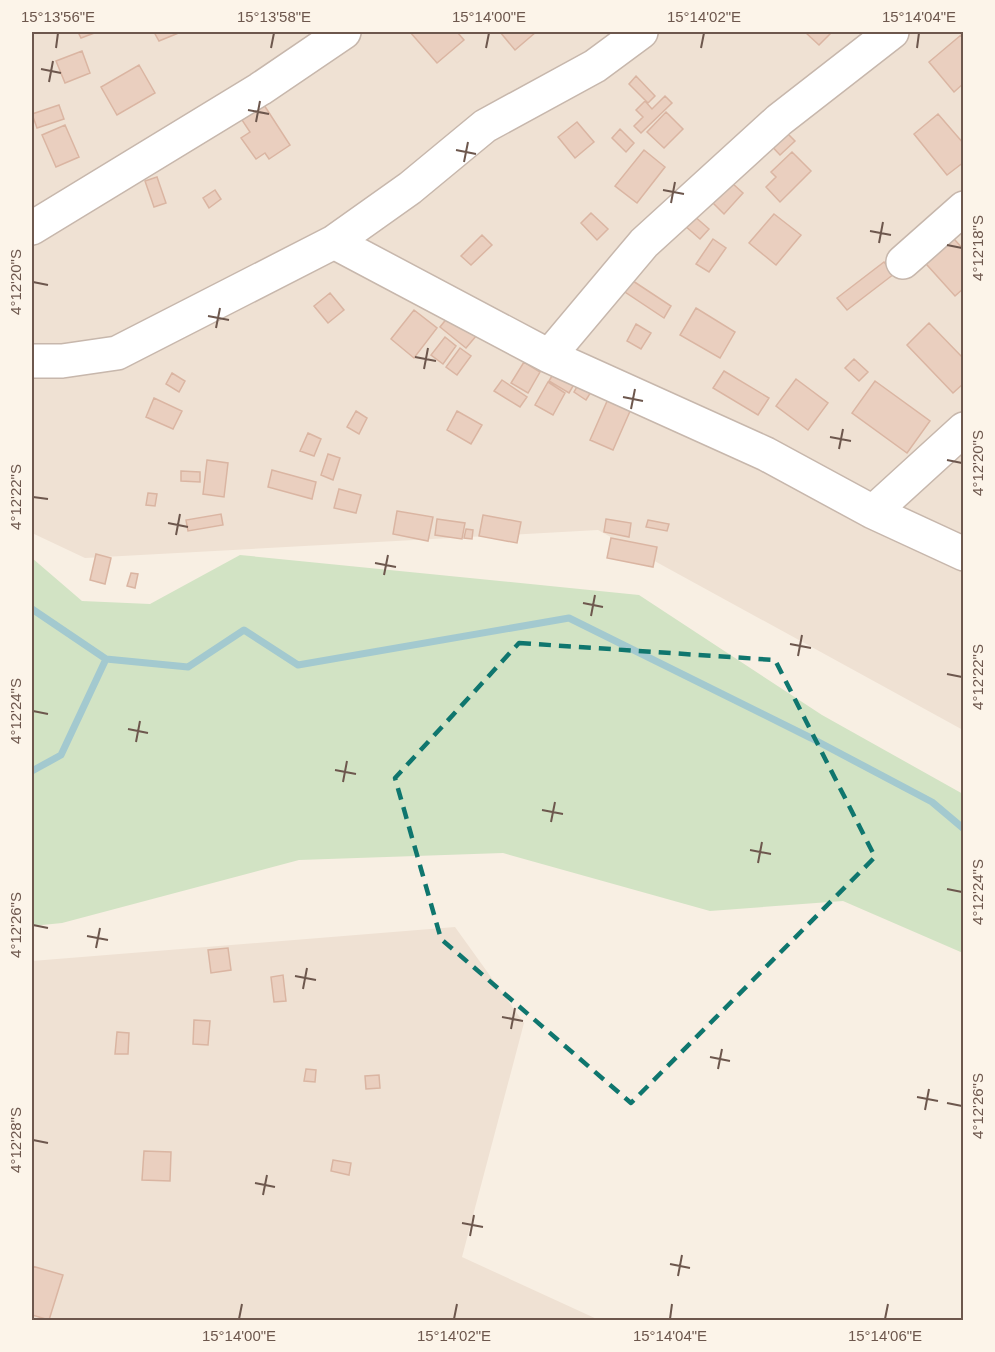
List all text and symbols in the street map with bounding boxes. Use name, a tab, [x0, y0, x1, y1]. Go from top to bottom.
text: 15°13'56"E	[21, 8, 95, 25]
text: 15°13'58"E	[237, 8, 311, 25]
text: 15°14'00"E	[452, 8, 526, 25]
text: 15°14'02"E	[667, 8, 741, 25]
text: 15°14'04"E	[882, 8, 956, 25]
text: 4°12'18"S	[969, 215, 986, 281]
text: 4°12'20"S	[7, 249, 24, 315]
text: 4°12'20"S	[969, 430, 986, 496]
text: 4°12'22"S	[7, 464, 24, 530]
text: 4°12'22"S	[969, 644, 986, 710]
text: 4°12'24"S	[7, 678, 24, 744]
text: 4°12'24"S	[969, 859, 986, 925]
text: 4°12'26"S	[7, 892, 24, 958]
text: 4°12'26"S	[969, 1073, 986, 1139]
text: 4°12'28"S	[7, 1107, 24, 1173]
text: 15°14'00"E	[202, 1327, 276, 1344]
text: 15°14'02"E	[417, 1327, 491, 1344]
text: 15°14'04"E	[633, 1327, 707, 1344]
text: 15°14'06"E	[848, 1327, 922, 1344]

